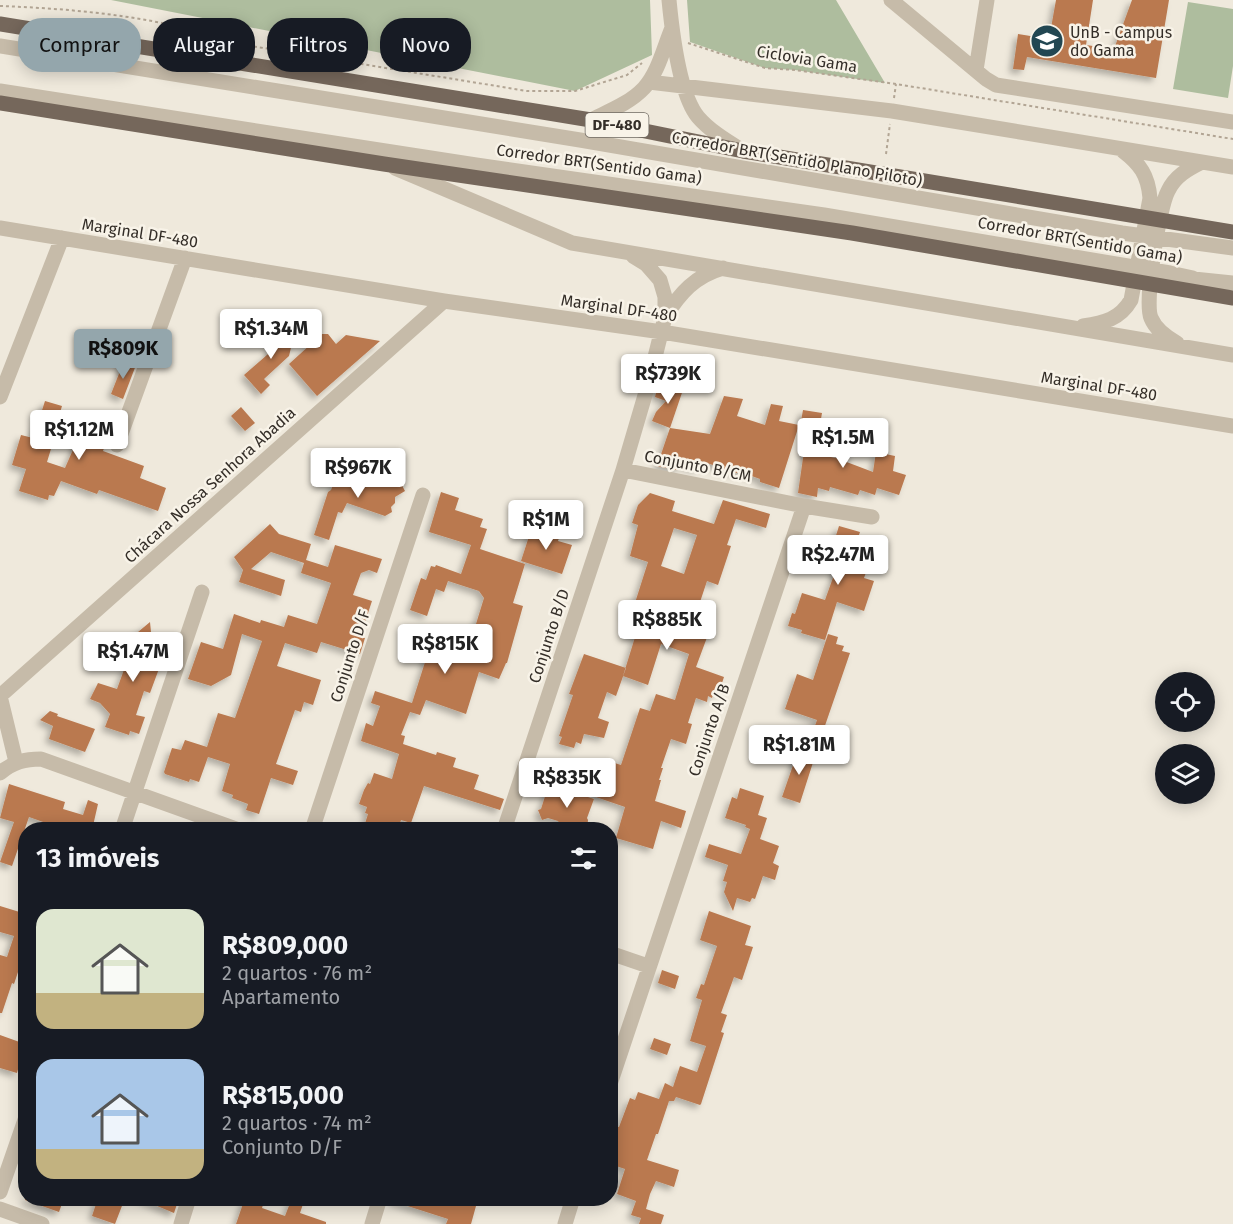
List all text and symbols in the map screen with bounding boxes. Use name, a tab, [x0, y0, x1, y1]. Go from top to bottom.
chip: Comprar	[18, 18, 141, 72]
chip: Alugar	[153, 18, 255, 72]
chip: Filtros	[267, 18, 368, 72]
chip: Novo	[380, 18, 471, 72]
school or university icon: UnB - Campus do Gama	[1029, 23, 1065, 59]
place label: UnB - Campus do Gama	[1070, 23, 1172, 60]
street label: Ciclovia Gama	[755, 42, 859, 76]
road number: DF-480	[586, 113, 648, 137]
street label: Corredor BRT(Sentido Plano Piloto)	[670, 128, 924, 190]
street label: Corredor BRT(Sentido Gama)	[495, 140, 703, 188]
street label: Corredor BRT(Sentido Gama)	[976, 213, 1184, 267]
street label: Marginal DF-480	[81, 214, 199, 252]
street label: Marginal DF-480	[560, 290, 678, 326]
pin: R$1.34M	[216, 309, 326, 360]
text: R$1.34M	[234, 316, 308, 340]
pin: R$809K	[74, 329, 172, 380]
text: R$809K	[88, 336, 158, 360]
pin: R$739K	[619, 354, 717, 405]
text: R$739K	[635, 361, 701, 385]
street label: Marginal DF-480	[1040, 367, 1158, 405]
street label: Chácara Nossa Senhora Abadia	[121, 403, 299, 567]
pin: R$1.12M	[24, 410, 134, 461]
text: R$1.12M	[44, 417, 114, 441]
pin: R$1.5M	[794, 418, 892, 469]
text: R$1.5M	[811, 425, 875, 449]
street label: Conjunto B/CM	[643, 446, 753, 486]
pin: R$967K	[309, 448, 407, 499]
text: R$967K	[325, 455, 391, 479]
pin: R$1M	[510, 500, 582, 551]
text: R$1M	[522, 507, 570, 531]
pin: R$2.47M	[783, 535, 893, 586]
text: R$2.47M	[801, 542, 875, 566]
street label: Conjunto B/D	[525, 586, 573, 686]
pin: R$885K	[618, 600, 716, 651]
street label: Conjunto D/F	[326, 607, 374, 705]
text: R$885K	[632, 607, 702, 631]
pin: R$815K	[396, 624, 494, 675]
text: R$815K	[412, 631, 478, 655]
pin: R$1.47M	[78, 632, 188, 683]
text: R$1.47M	[97, 639, 169, 663]
map controls	[1155, 672, 1215, 804]
button: locate	[1155, 672, 1215, 732]
street label: Conjunto A/B	[684, 681, 734, 779]
pin: R$1.81M	[744, 725, 854, 776]
text: R$1.81M	[763, 732, 835, 756]
button: layers	[1155, 744, 1215, 804]
pin: R$835K	[518, 758, 616, 809]
text: R$835K	[533, 765, 601, 789]
icon: filters	[567, 842, 600, 875]
text: 13 imóveis	[36, 843, 159, 874]
text: R$809,000	[222, 930, 348, 961]
icon: home	[84, 933, 156, 1005]
text: 2 quartos · 76 m²	[222, 961, 372, 985]
text: Apartamento	[222, 985, 340, 1009]
text: R$815,000	[222, 1080, 344, 1111]
icon: home	[84, 1083, 156, 1155]
text: 2 quartos · 74 m²	[222, 1111, 372, 1135]
text: Conjunto D/F	[222, 1135, 342, 1159]

